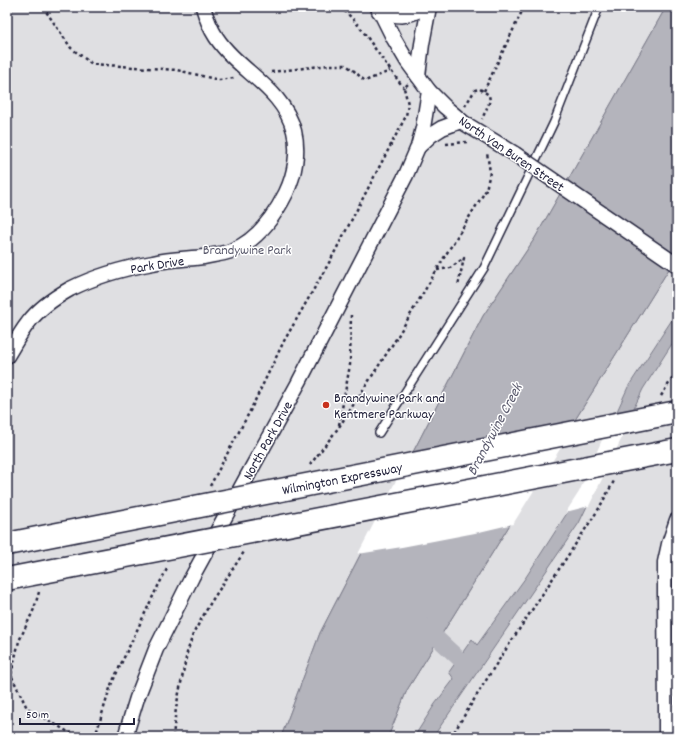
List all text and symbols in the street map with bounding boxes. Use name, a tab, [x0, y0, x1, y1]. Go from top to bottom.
street label: North Van Buren Street	[454, 112, 568, 198]
park label: Brandywine Park	[203, 241, 291, 261]
street label: Park Drive	[129, 252, 186, 280]
water label: Brandywine Creek	[462, 378, 530, 480]
place label: Brandywine Park and Kentmere Parkway	[334, 389, 445, 425]
street label: North Park Drive	[239, 398, 299, 484]
marker: Brandywine Park and Kentmere Parkway	[321, 400, 331, 410]
street label: Wilmington Expressway	[281, 458, 405, 501]
scale bar	[20, 700, 134, 726]
text: 50 m	[26, 707, 49, 724]

